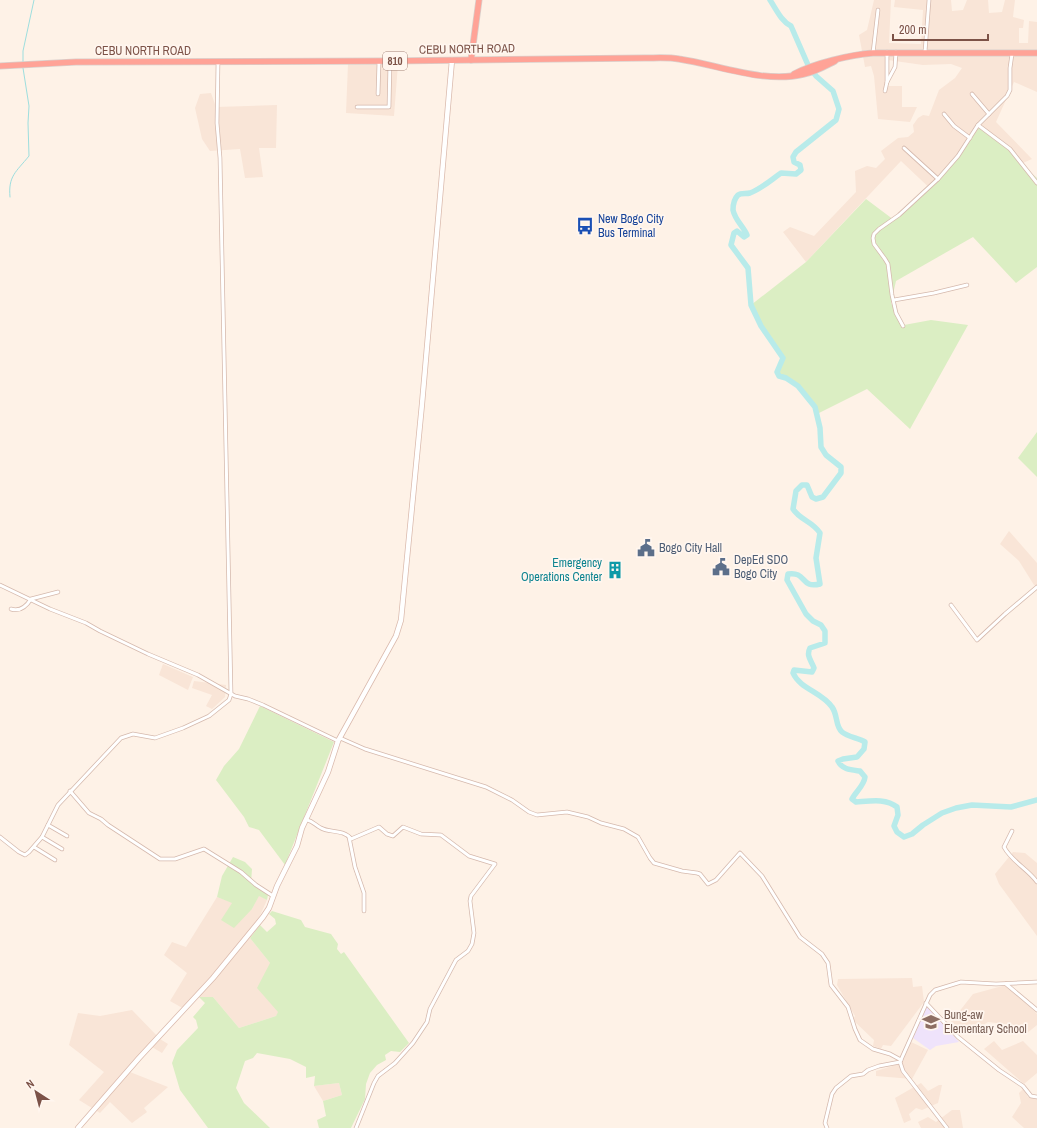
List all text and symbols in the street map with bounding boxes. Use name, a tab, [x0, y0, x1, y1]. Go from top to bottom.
scale bar	[893, 16, 988, 42]
text: 200 m	[899, 22, 926, 38]
street label: CEBU NORTH ROAD	[419, 40, 515, 58]
street label: CEBU NORTH ROAD	[95, 43, 191, 59]
road number: 810	[383, 52, 407, 70]
place label: New Bogo City Bus Terminal	[598, 211, 664, 241]
bus stop icon: New Bogo City Bus Terminal	[575, 216, 595, 236]
public building icon: Bogo City Hall	[636, 538, 656, 558]
place label: Bogo City Hall	[659, 540, 722, 556]
place label: DepEd SDO Bogo City	[734, 552, 788, 582]
place label: Emergency Operations Center	[521, 555, 603, 585]
public building icon: DepEd SDO Bogo City	[711, 557, 731, 577]
building icon: Emergency Operations Center	[605, 560, 625, 580]
place label: Bung-aw Elementary School	[944, 1007, 1027, 1037]
school or university icon: Bung-aw Elementary School	[921, 1012, 941, 1032]
north arrow	[16, 1072, 56, 1112]
text: N	[23, 1076, 37, 1091]

